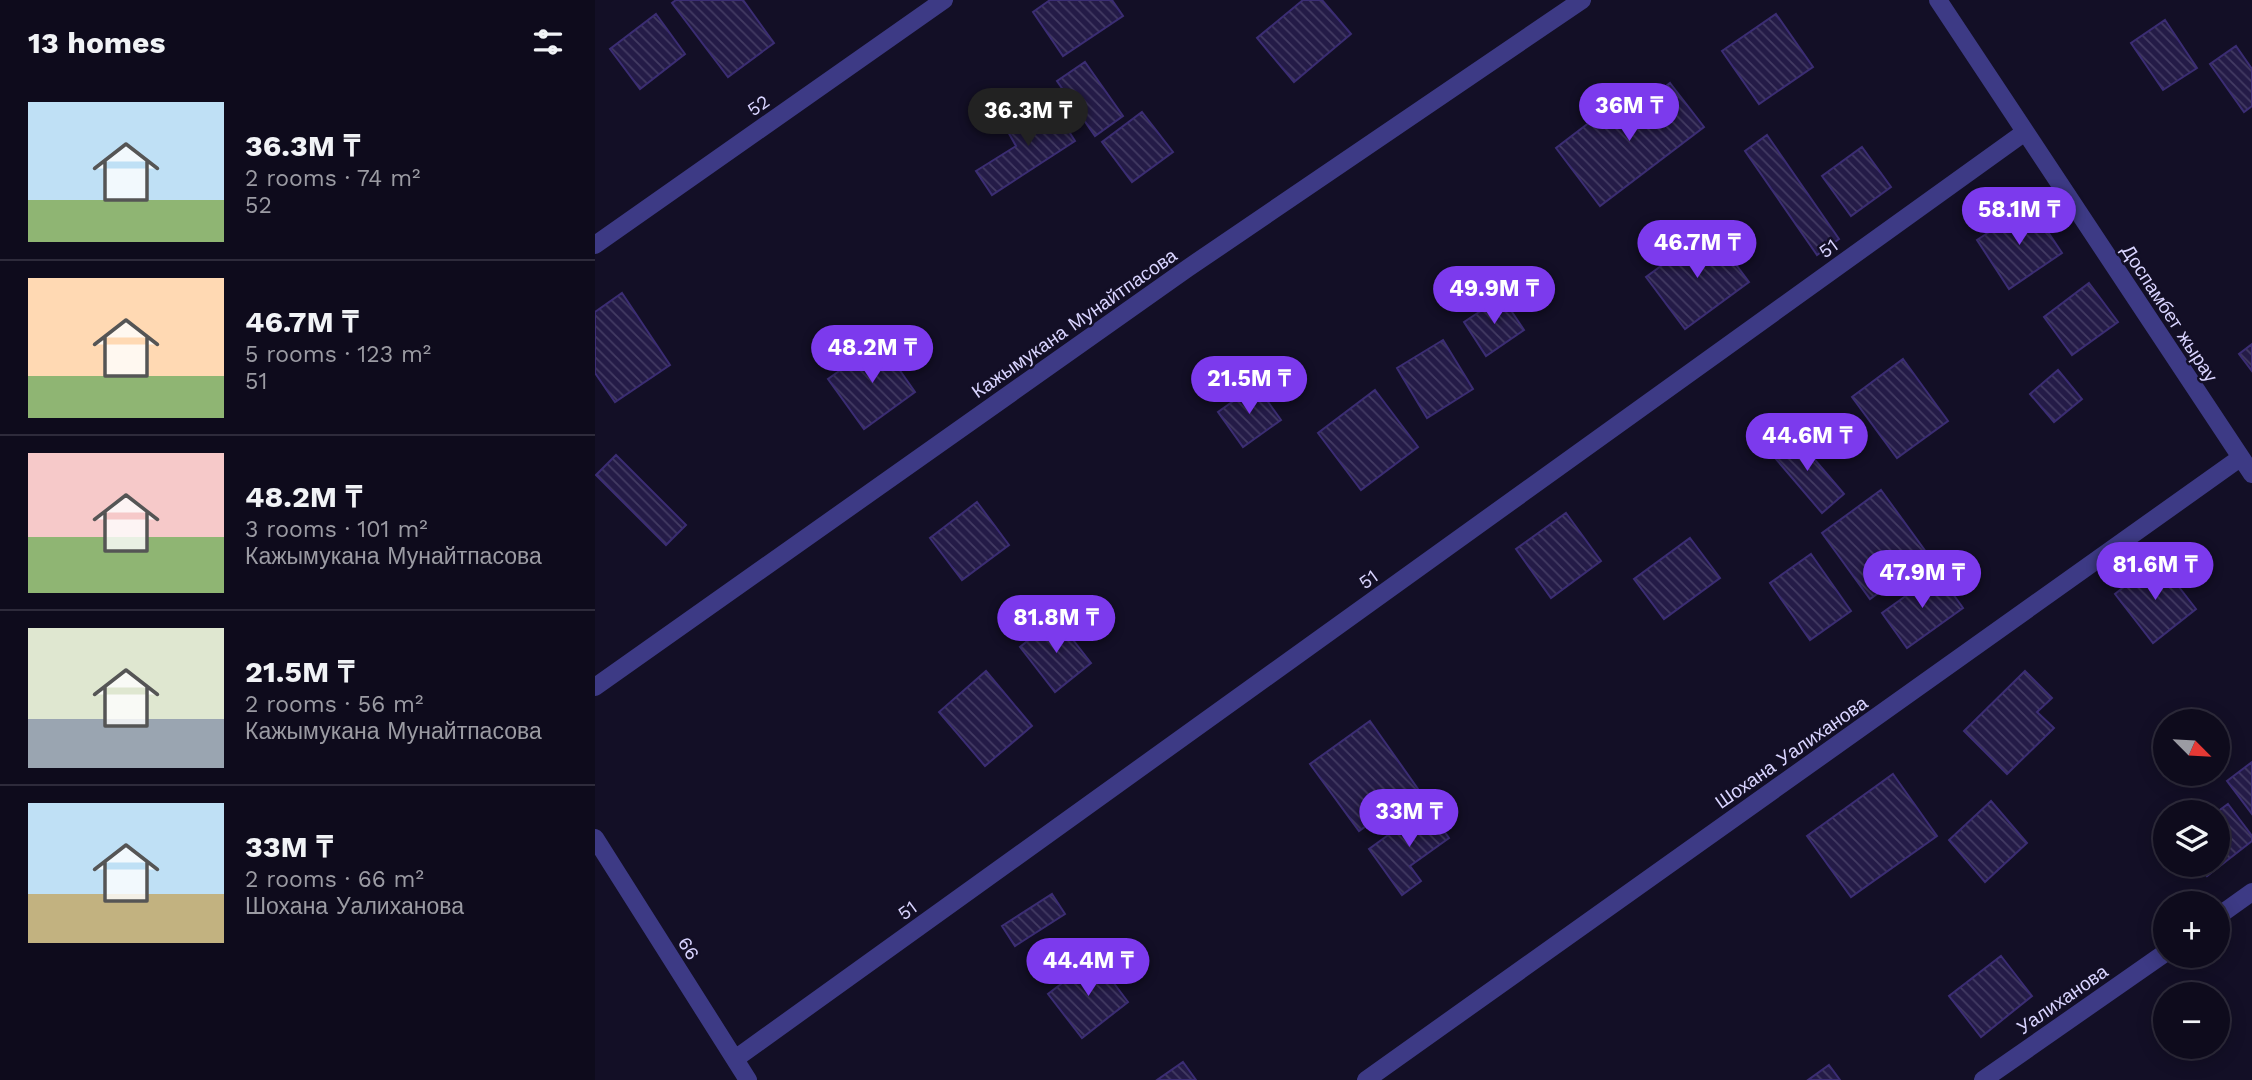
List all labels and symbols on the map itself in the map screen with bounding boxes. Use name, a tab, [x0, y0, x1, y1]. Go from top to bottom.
pin: 36M ₸	[1580, 83, 1678, 143]
pin: 36.3M ₸	[963, 88, 1093, 148]
street label: 52	[743, 90, 774, 121]
pin: 58.1M ₸	[1954, 188, 2084, 247]
pin: 46.7M ₸	[1632, 220, 1762, 280]
street label: 51	[1814, 234, 1843, 263]
street label: Доспамбет жырау	[2117, 240, 2223, 387]
street label: Кажымукана Мунайтпасова	[967, 243, 1182, 403]
pin: 49.9M ₸	[1429, 266, 1559, 326]
pin: 48.2M ₸	[807, 326, 937, 385]
pin: 21.5M ₸	[1184, 356, 1314, 416]
pin: 44.6M ₸	[1742, 414, 1872, 473]
pin: 81.6M ₸	[2090, 542, 2220, 602]
pin: 47.9M ₸	[1857, 550, 1987, 610]
street label: 51	[1354, 565, 1383, 594]
pin: 81.8M ₸	[991, 596, 1121, 655]
street label: Шохана Уалиханова	[1711, 691, 1872, 814]
north arrow	[2153, 709, 2229, 786]
pin: 33M ₸	[1360, 790, 1458, 849]
street label: 51	[893, 896, 922, 925]
street label: 66	[673, 932, 704, 964]
pin: 44.4M ₸	[1023, 939, 1153, 998]
street label: Уалиханова	[2012, 959, 2113, 1039]

